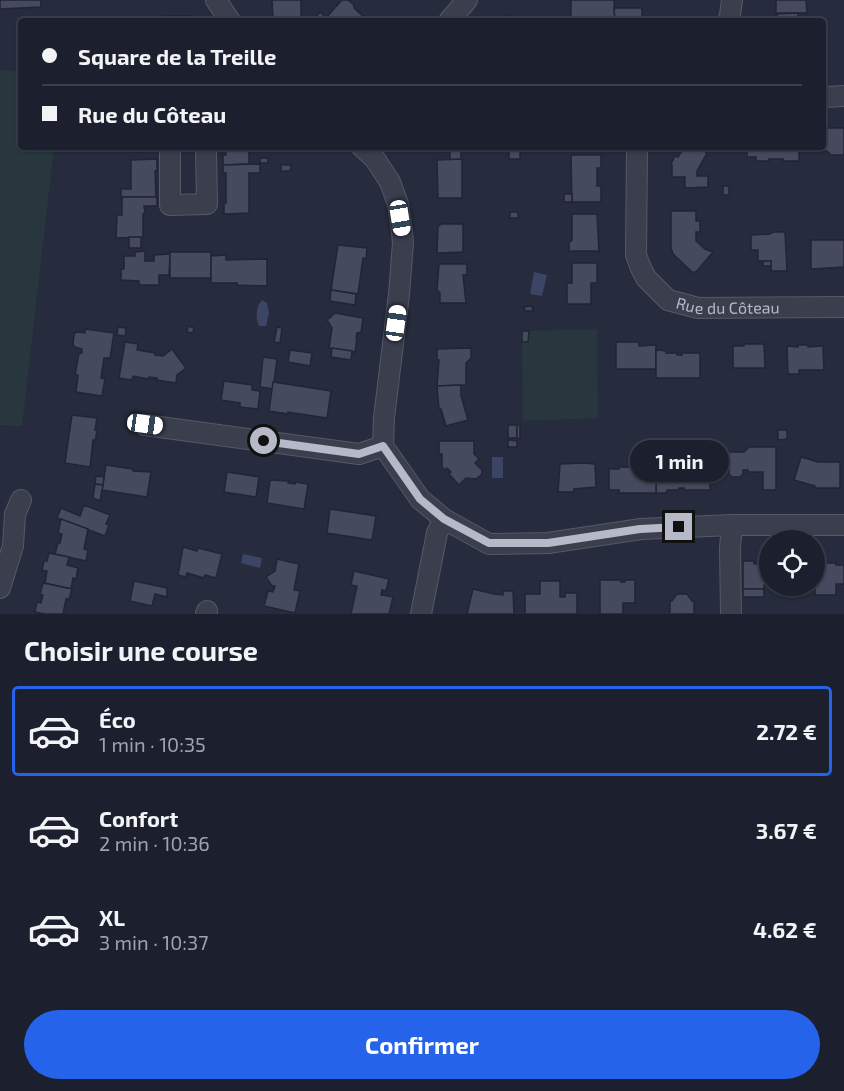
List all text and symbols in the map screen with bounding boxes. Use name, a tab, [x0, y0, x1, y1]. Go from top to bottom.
text: Square de la Treille	[78, 43, 276, 69]
text: Rue du Côteau	[78, 101, 226, 127]
car	[388, 199, 412, 237]
street label: Rue du Côteau	[674, 293, 780, 317]
car	[385, 304, 407, 342]
car	[126, 413, 164, 435]
route start	[250, 427, 277, 454]
callout: 1 min	[630, 440, 728, 482]
text: 1 min	[655, 449, 704, 473]
route end	[665, 513, 692, 540]
map controls	[759, 530, 825, 596]
button: locate	[759, 530, 825, 596]
text: Choisir une course	[24, 634, 258, 666]
icon: car	[27, 704, 81, 758]
text: Éco	[99, 706, 136, 732]
text: 2.72 €	[756, 718, 817, 744]
text: 1 min · 10:35	[99, 732, 206, 756]
icon: car	[27, 803, 81, 857]
text: Confort	[99, 805, 178, 831]
text: 3.67 €	[756, 817, 817, 843]
text: 2 min · 10:36	[99, 831, 210, 855]
icon: car	[27, 902, 81, 956]
text: XL	[99, 904, 125, 930]
text: 4.62 €	[753, 916, 817, 942]
text: 3 min · 10:37	[99, 930, 208, 954]
button: Confirmer	[24, 1010, 820, 1079]

